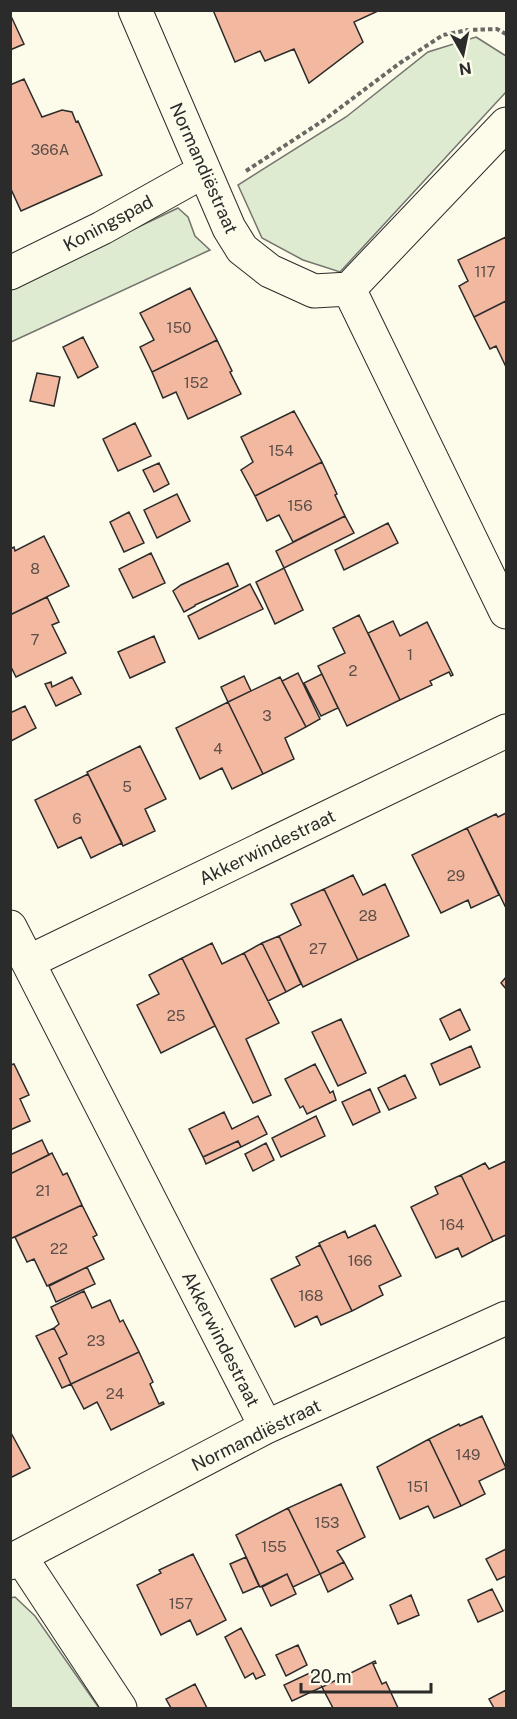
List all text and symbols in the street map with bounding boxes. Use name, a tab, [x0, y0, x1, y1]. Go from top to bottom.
north arrow	[433, 24, 493, 84]
text: N	[458, 58, 473, 79]
street label: Normandiëstraat	[166, 99, 242, 237]
house number: 366A	[31, 141, 70, 158]
street label: Koningspad	[60, 191, 156, 255]
house number: 117	[474, 263, 496, 280]
house number: 150	[167, 319, 191, 336]
house number: 152	[184, 374, 208, 391]
house number: 154	[268, 442, 294, 459]
house number: 156	[287, 497, 313, 514]
house number: 8	[30, 560, 40, 577]
house number: 7	[30, 631, 40, 648]
house number: 1	[407, 646, 413, 663]
house number: 2	[349, 662, 358, 679]
house number: 3	[262, 707, 272, 724]
house number: 4	[213, 740, 223, 757]
house number: 5	[122, 778, 132, 795]
street label: Akkerwindestraat	[195, 805, 339, 889]
house number: 6	[72, 810, 82, 827]
house number: 29	[447, 867, 465, 884]
house number: 28	[359, 907, 377, 924]
house number: 27	[309, 940, 327, 957]
house number: 25	[167, 1007, 185, 1024]
house number: 21	[35, 1182, 51, 1199]
house number: 164	[440, 1216, 464, 1233]
house number: 22	[50, 1240, 68, 1257]
house number: 166	[348, 1252, 372, 1269]
street label: Akkerwindestraat	[178, 1268, 264, 1410]
house number: 168	[298, 1287, 324, 1304]
house number: 23	[87, 1332, 105, 1349]
house number: 24	[106, 1385, 124, 1402]
street label: Normandiëstraat	[188, 1395, 324, 1475]
house number: 149	[456, 1446, 480, 1463]
house number: 151	[407, 1478, 429, 1495]
house number: 153	[314, 1514, 340, 1531]
house number: 155	[261, 1538, 287, 1555]
house number: 157	[169, 1595, 193, 1612]
scale bar	[301, 1656, 432, 1694]
text: 20 m	[310, 1666, 352, 1687]

